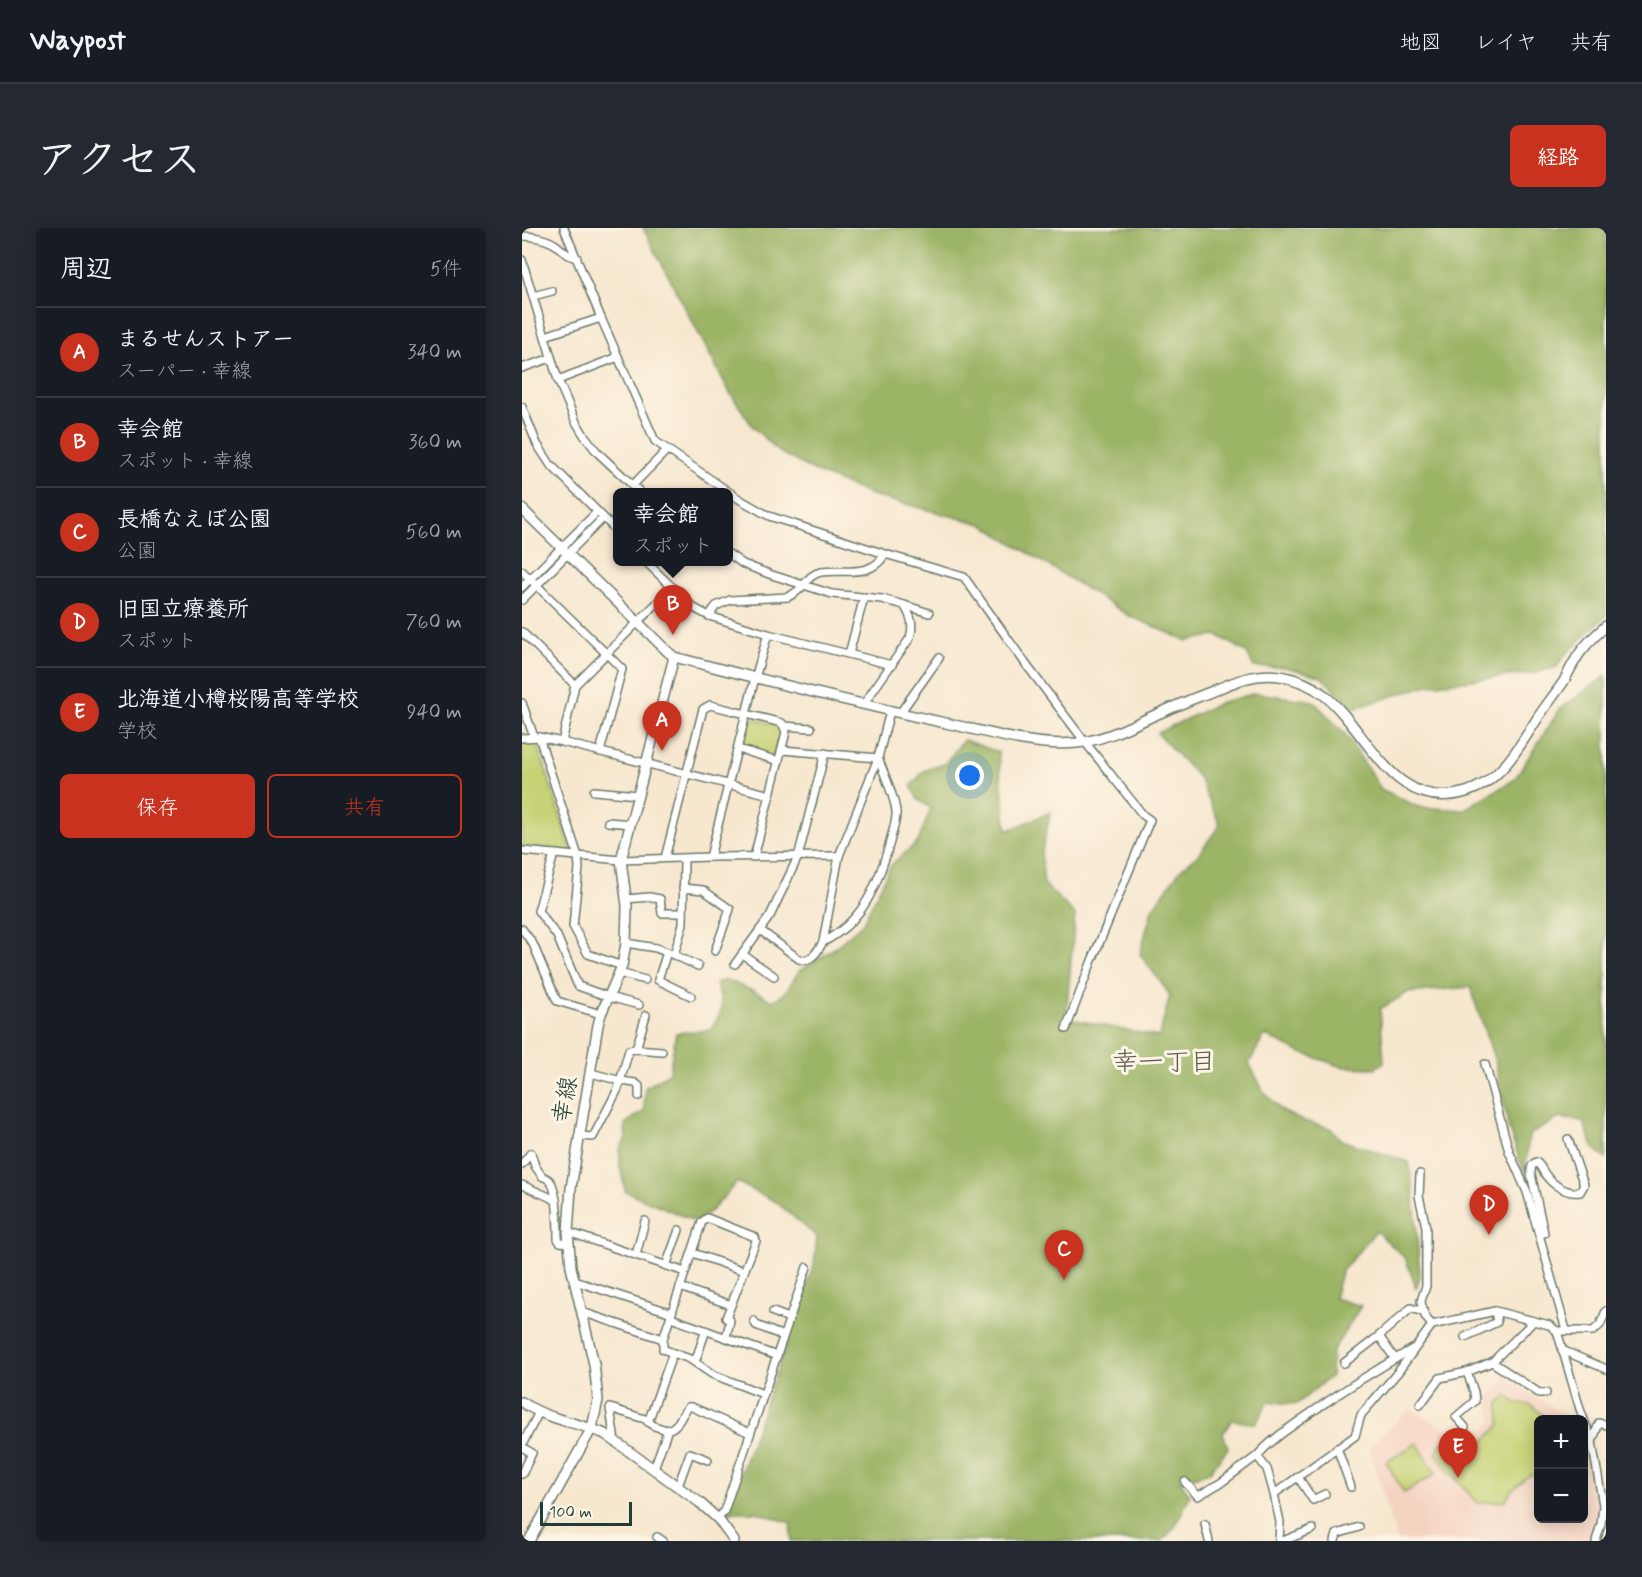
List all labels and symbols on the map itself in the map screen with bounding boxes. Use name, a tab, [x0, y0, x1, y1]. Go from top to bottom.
pin: B	[654, 586, 692, 635]
pin: A	[642, 702, 682, 751]
your location	[955, 761, 984, 790]
district label: 幸一丁目	[1112, 1046, 1216, 1080]
street label: 幸線	[547, 1074, 585, 1126]
pin: D	[1470, 1186, 1508, 1235]
pin: C	[1044, 1230, 1084, 1280]
pin: E	[1438, 1428, 1478, 1478]
scale bar	[540, 1499, 632, 1526]

